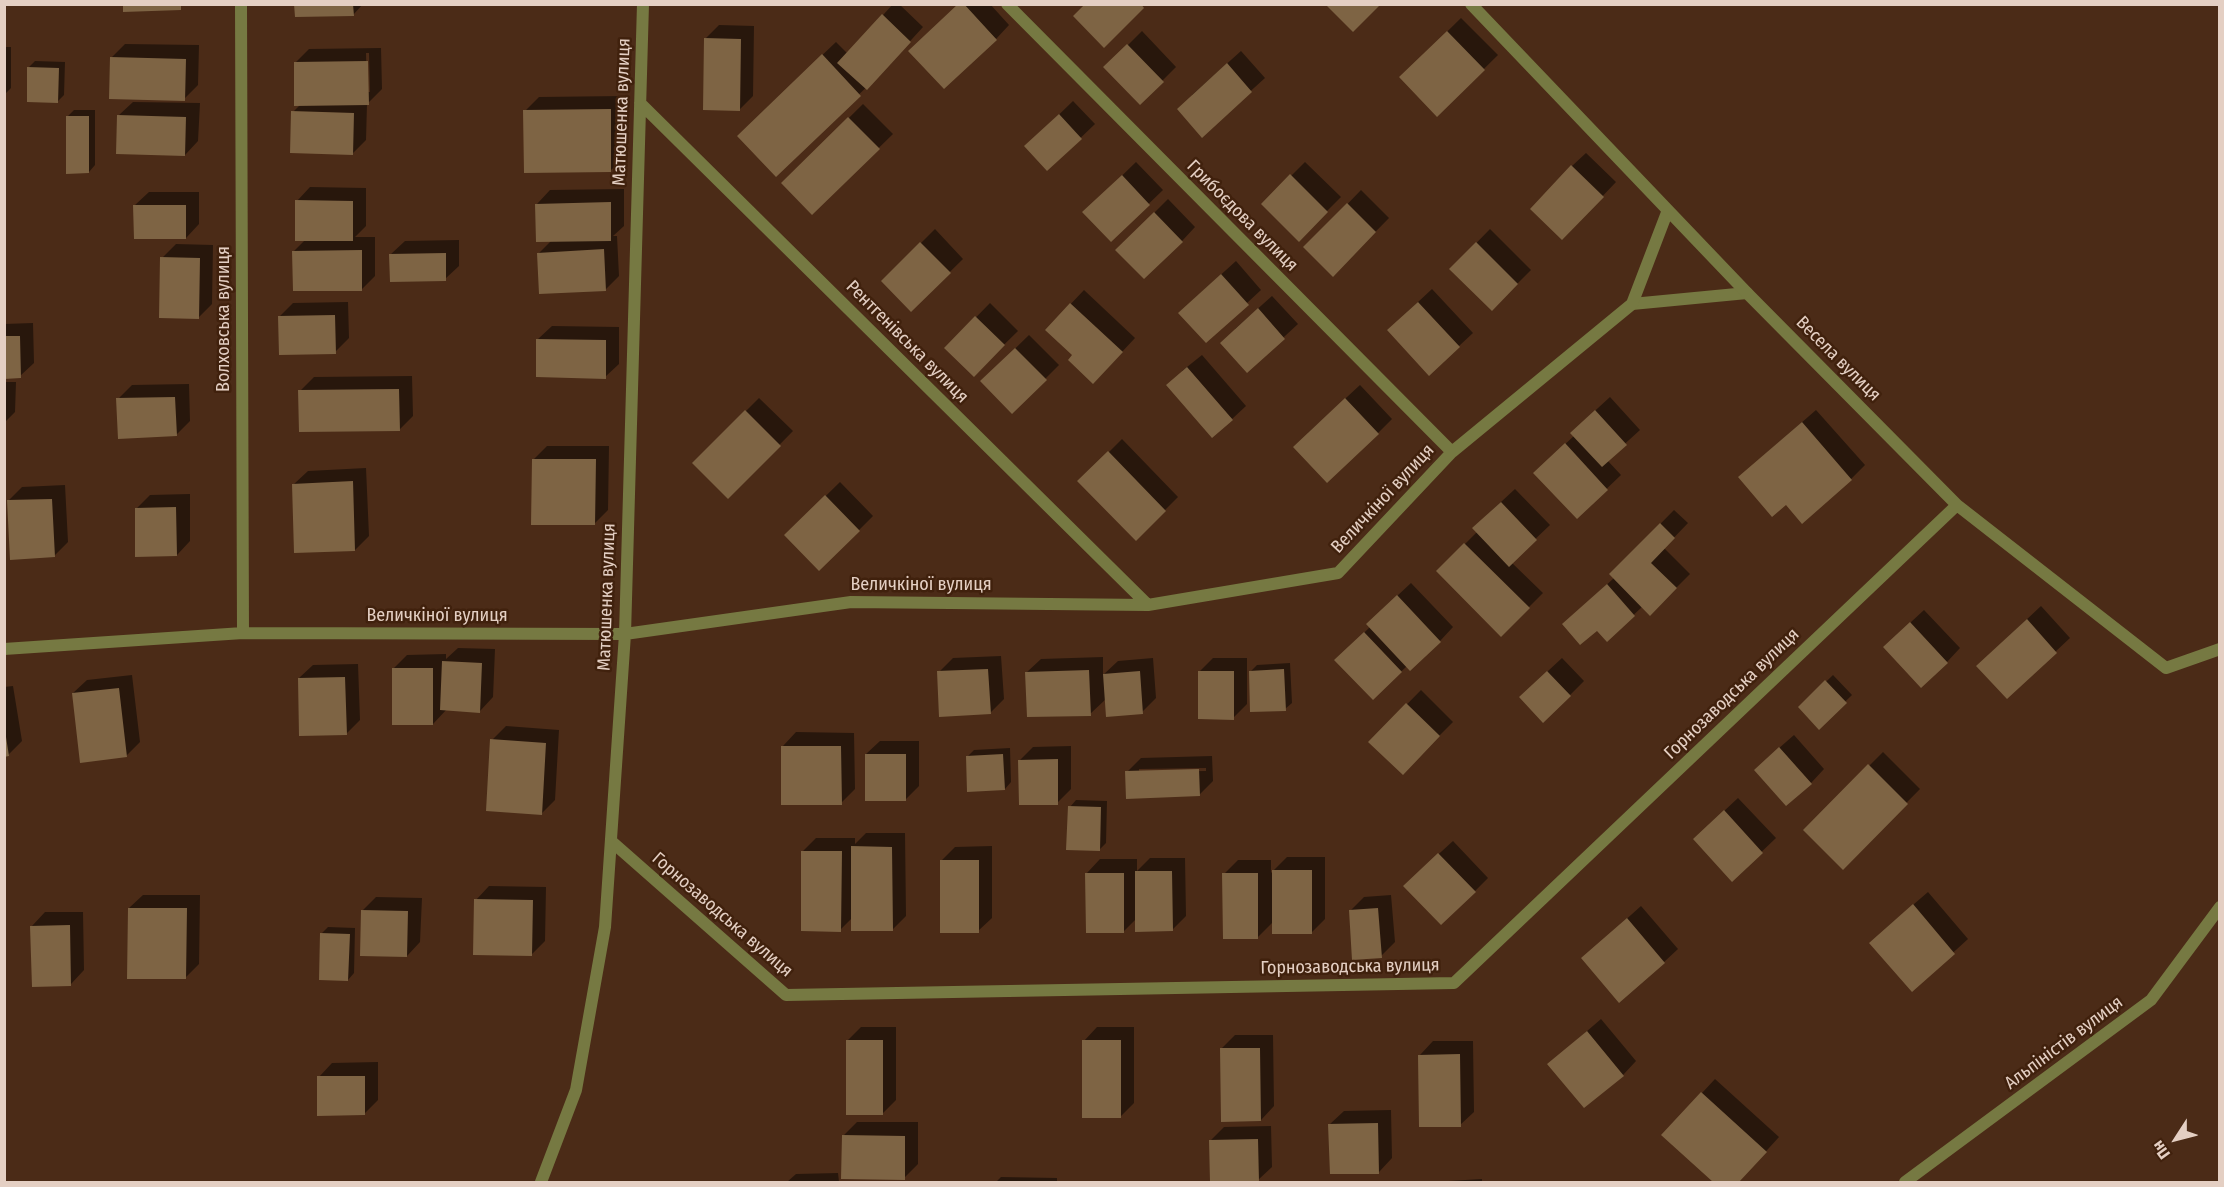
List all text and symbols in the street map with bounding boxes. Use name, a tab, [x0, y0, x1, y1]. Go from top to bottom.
street label: Матюшенка вулиця	[609, 38, 635, 186]
street label: Грибоєдова вулиця	[1182, 156, 1302, 276]
street label: Волховська вулиця	[213, 246, 235, 392]
street label: Рентгенівська вулиця	[841, 276, 973, 408]
street label: Весела вулиця	[1791, 312, 1885, 406]
street label: Величкіної вулиця	[1327, 440, 1439, 558]
street label: Матюшенка вулиця	[594, 523, 620, 671]
street label: Величкіної вулиця	[850, 574, 992, 596]
street label: Величкіної вулиця	[366, 605, 508, 627]
street label: Горнозаводська вулиця	[1660, 624, 1804, 764]
street label: Горнозаводська вулиця	[647, 848, 797, 982]
street label: Горнозаводська вулиця	[1260, 955, 1440, 979]
street label: Альпіністів вулиця	[2001, 992, 2127, 1094]
north arrow	[2146, 1109, 2206, 1169]
text: Пн	[2148, 1137, 2174, 1163]

